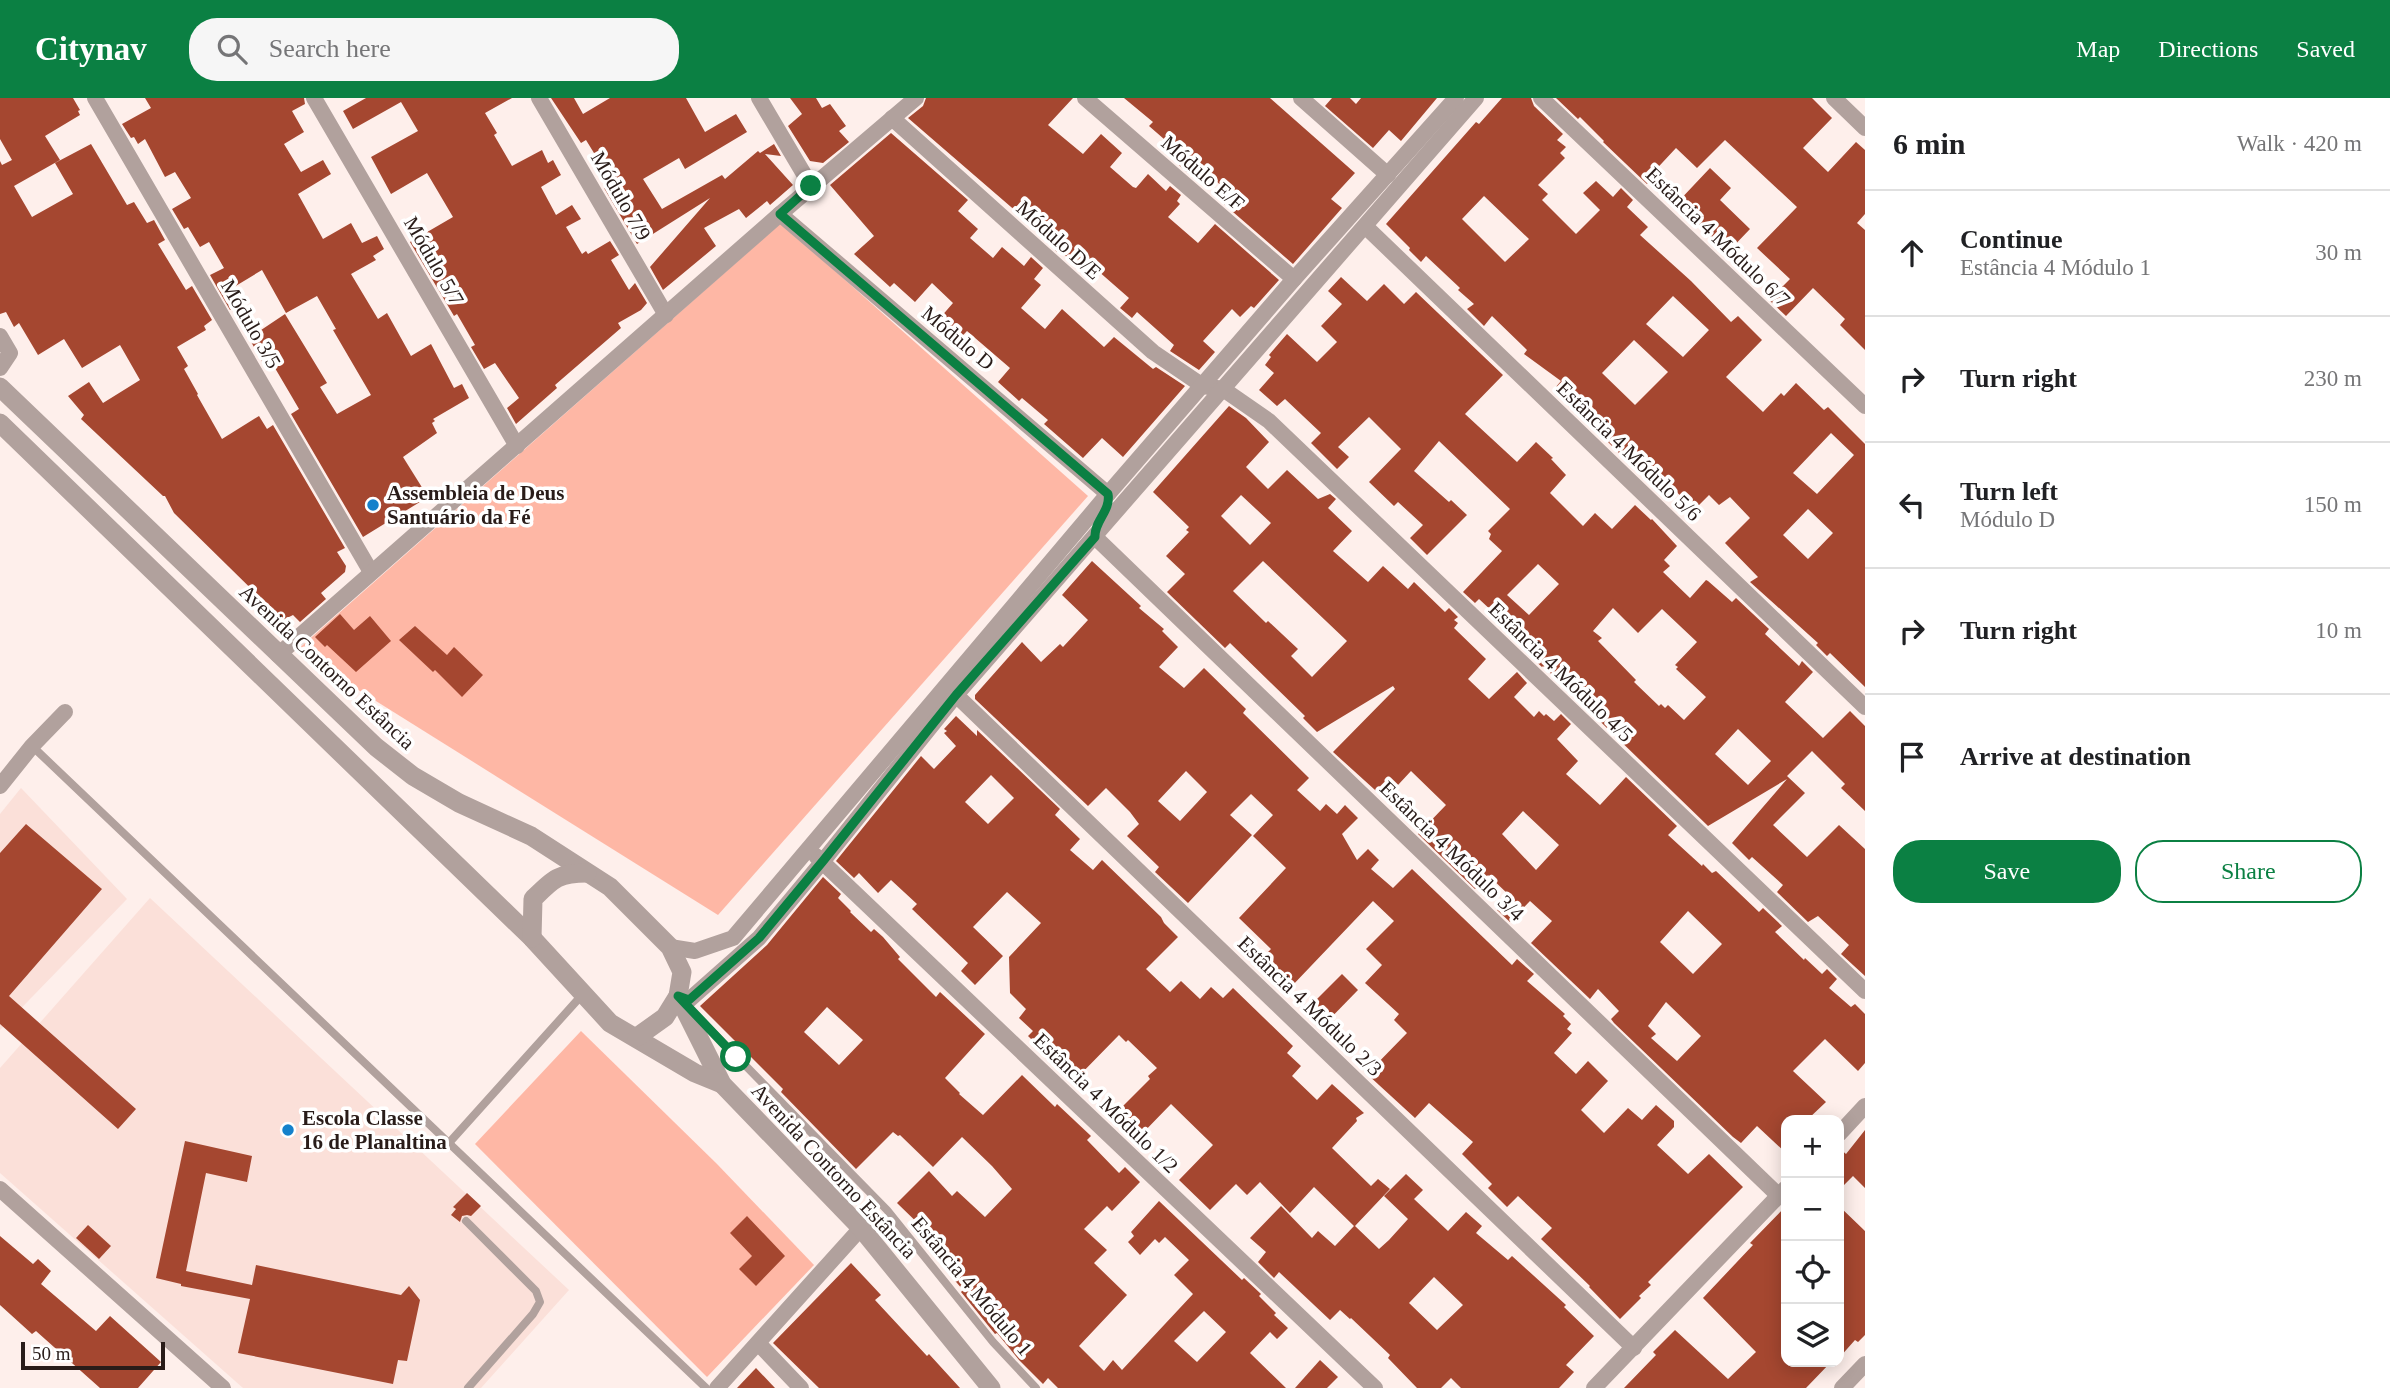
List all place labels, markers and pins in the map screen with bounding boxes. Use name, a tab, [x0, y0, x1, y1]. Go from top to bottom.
place label: Assembleia de Deus Santuário da Fé	[387, 481, 564, 529]
marker: Assembleia de Deus Santuário da Fé	[365, 497, 381, 513]
place label: Escola Classe 16 de Planaltina	[302, 1106, 447, 1154]
marker: Escola Classe 16 de Planaltina	[280, 1122, 296, 1138]

